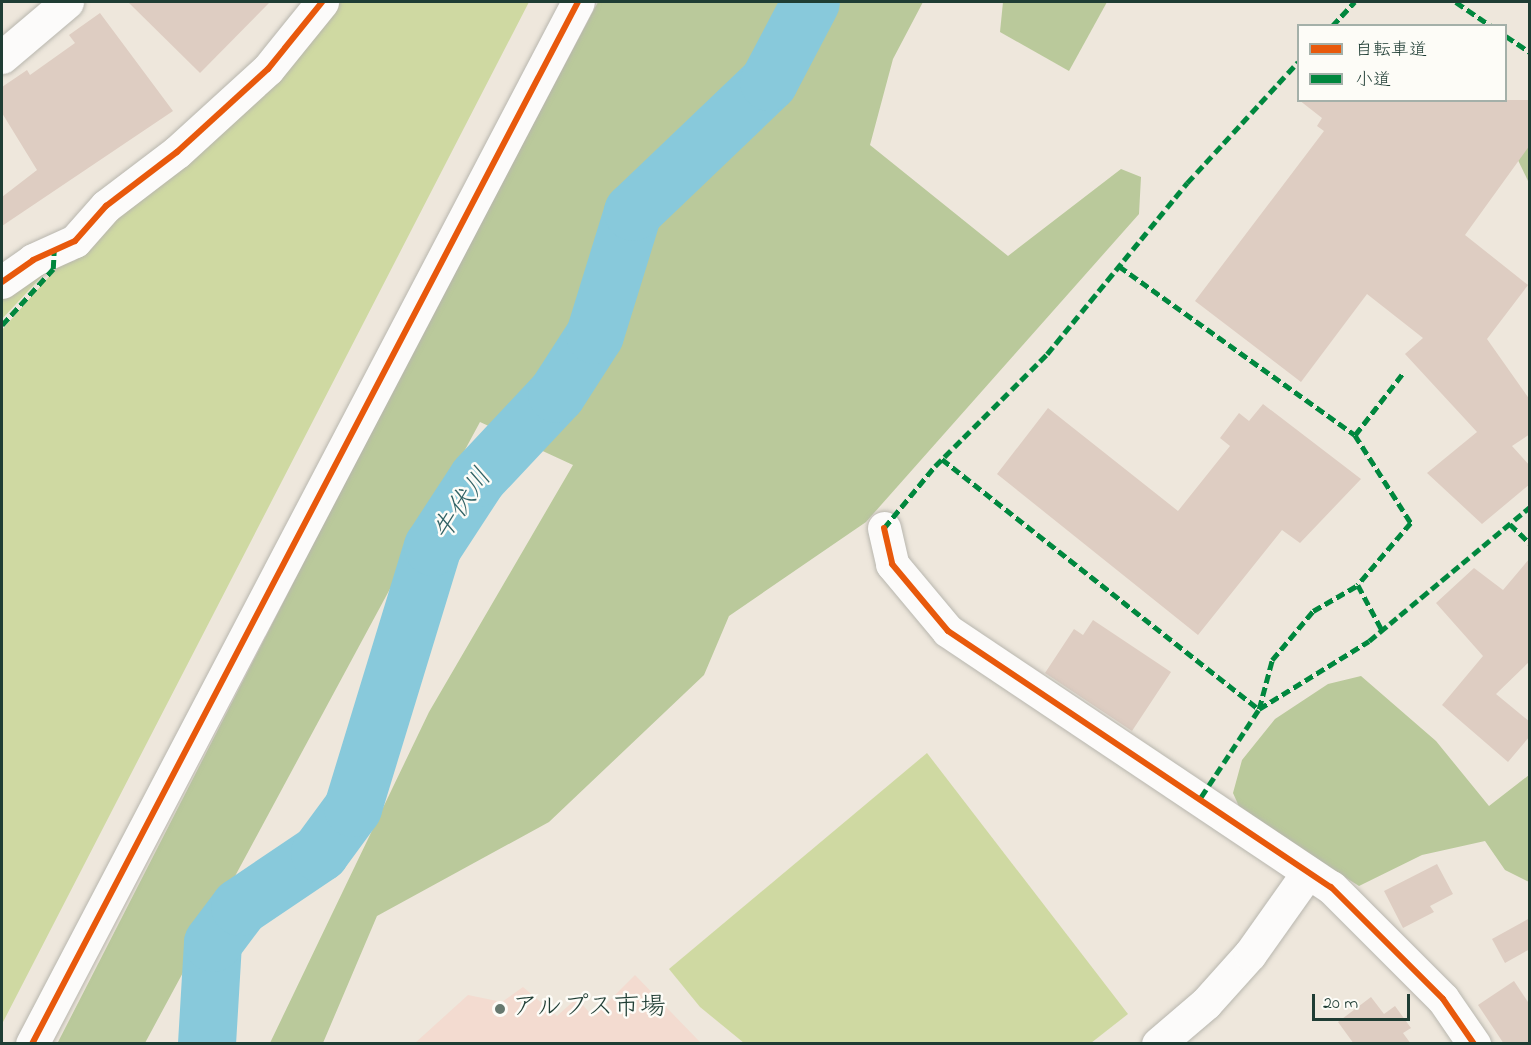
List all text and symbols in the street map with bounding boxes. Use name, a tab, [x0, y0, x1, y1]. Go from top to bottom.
legend	[1297, 24, 1507, 102]
text: 自転車道	[1355, 38, 1427, 64]
text: 小道	[1355, 68, 1391, 94]
water label: 牛伏川	[426, 463, 500, 547]
scale bar	[1315, 982, 1412, 1020]
text: 20 m	[1323, 991, 1358, 1017]
place label: アルプス市場	[512, 993, 668, 1025]
marker: アルプス市場	[493, 1002, 507, 1016]

